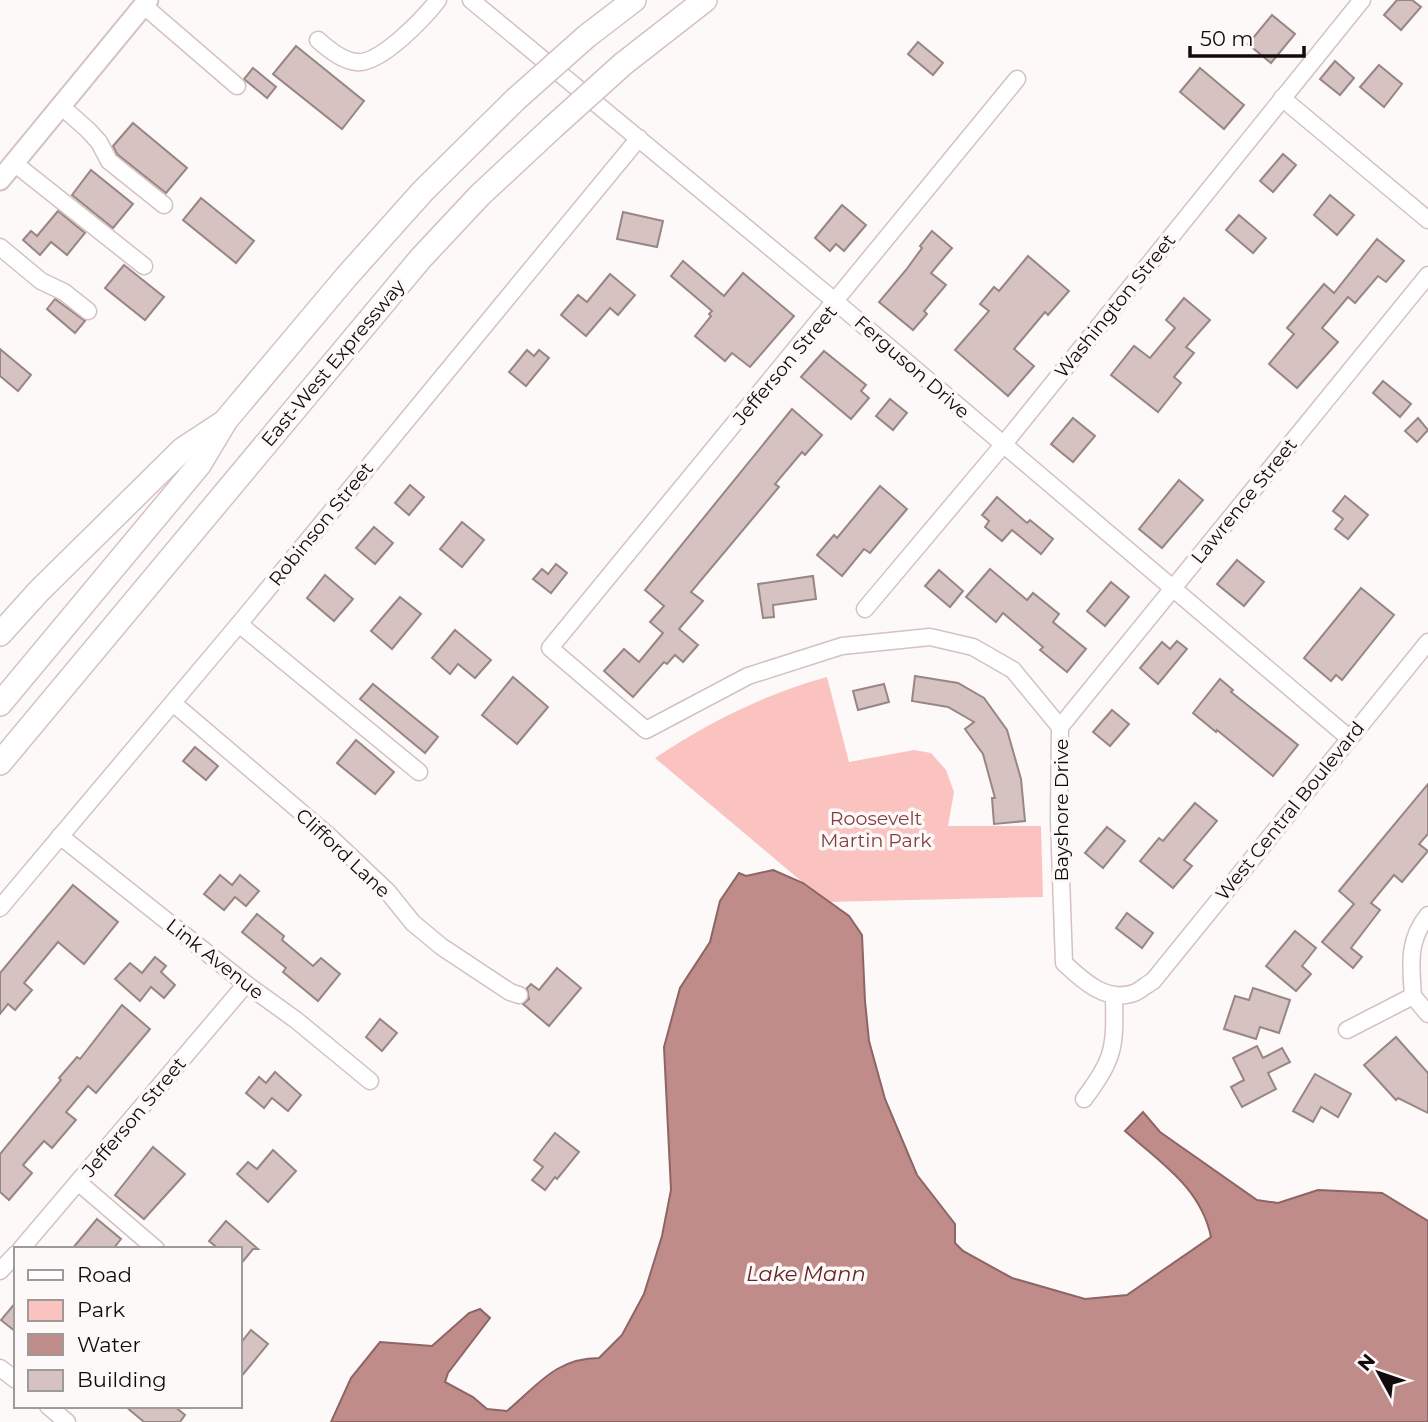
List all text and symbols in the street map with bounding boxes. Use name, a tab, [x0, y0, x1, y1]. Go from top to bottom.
scale bar	[1190, 14, 1304, 58]
text: 50 m	[1200, 26, 1254, 51]
street label: Washington Street	[1050, 229, 1180, 383]
street label: East-West Expressway	[256, 274, 410, 451]
street label: Jefferson Street	[728, 300, 842, 430]
street label: Ferguson Drive	[850, 311, 974, 423]
street label: Lawrence Street	[1186, 433, 1302, 568]
street label: Robinson Street	[264, 457, 378, 591]
street label: West Central Boulevard	[1211, 717, 1369, 905]
street label: Bayshore Drive	[1050, 739, 1073, 881]
street label: Clifford Lane	[291, 804, 395, 902]
park label: Roosevelt Martin Park	[820, 807, 932, 852]
street label: Link Avenue	[162, 914, 268, 1004]
street label: Jefferson Street	[77, 1052, 191, 1182]
legend	[14, 1247, 242, 1408]
water label: Lake Mann	[746, 1261, 866, 1286]
text: Road	[77, 1262, 132, 1287]
text: Park	[77, 1297, 125, 1322]
text: Water	[77, 1332, 141, 1357]
north arrow	[1344, 1338, 1414, 1408]
text: N	[1353, 1349, 1380, 1376]
text: Building	[77, 1367, 167, 1392]

